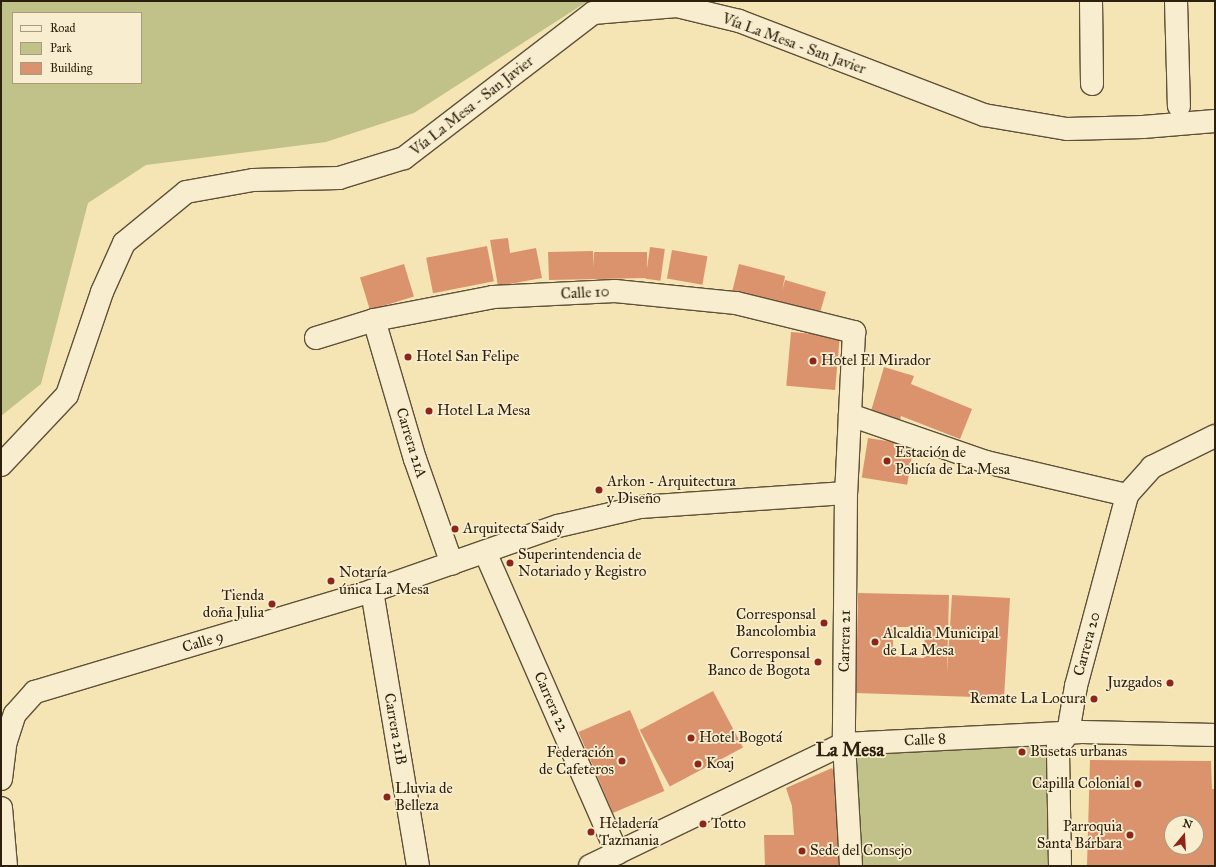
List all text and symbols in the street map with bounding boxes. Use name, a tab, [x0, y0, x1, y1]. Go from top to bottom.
street label: Vía La Mesa - San Javier	[720, 10, 868, 78]
legend	[12, 12, 142, 84]
text: Road	[50, 21, 76, 35]
text: Park	[50, 41, 72, 55]
street label: Vía La Mesa - San Javier	[407, 52, 537, 160]
text: Building	[50, 61, 92, 75]
street label: Calle 10	[560, 283, 610, 303]
place label: Hotel San Felipe	[416, 348, 519, 366]
marker: Hotel San Felipe	[403, 352, 413, 362]
place label: Hotel El Mirador	[821, 352, 931, 370]
marker: Hotel El Mirador	[808, 356, 818, 366]
place label: Hotel La Mesa	[437, 402, 530, 420]
street label: Carrera 21A	[392, 406, 430, 480]
marker: Hotel La Mesa	[424, 406, 434, 416]
place label: Estación de Policía de La Mesa	[895, 443, 1010, 478]
marker: Estación de Policía de La Mesa	[882, 456, 892, 466]
place label: Arkon - Arquitectura y Diseño	[607, 472, 736, 507]
marker: Arkon - Arquitectura y Diseño	[594, 485, 604, 495]
place label: Arquitecta Saidy	[463, 520, 564, 538]
marker: Arquitecta Saidy	[450, 524, 460, 534]
place label: Superintendencia de Notariado y Registro	[518, 545, 646, 580]
marker: Superintendencia de Notariado y Registro	[505, 558, 515, 568]
place label: Notaría única La Mesa	[339, 563, 429, 598]
marker: Notaría única La Mesa	[326, 576, 336, 586]
place label: Tienda doña Julia	[203, 586, 264, 621]
marker: Tienda doña Julia	[267, 599, 277, 609]
place label: Corresponsal Bancolombia	[736, 605, 816, 640]
street label: Carrera 21	[835, 610, 855, 672]
street label: Carrera 20	[1070, 610, 1104, 678]
marker: Corresponsal Bancolombia	[819, 618, 829, 628]
place label: Alcaldia Municipal de La Mesa	[883, 624, 999, 659]
street label: Calle 9	[180, 627, 226, 657]
marker: Alcaldia Municipal de La Mesa	[870, 637, 880, 647]
place label: Corresponsal Banco de Bogota	[707, 644, 810, 679]
marker: Corresponsal Banco de Bogota	[813, 657, 823, 667]
street label: Carrera 22	[530, 669, 572, 735]
place label: Juzgados	[1107, 674, 1162, 692]
marker: Juzgados	[1165, 678, 1175, 688]
place label: Remate La Locura	[970, 690, 1086, 708]
street label: Carrera 21B	[380, 692, 410, 766]
marker: Remate La Locura	[1089, 694, 1099, 704]
place label: Hotel Bogotá	[699, 729, 782, 747]
street label: Calle 8	[904, 730, 946, 750]
marker: Hotel Bogotá	[686, 733, 696, 743]
district label: La Mesa	[816, 739, 884, 761]
place label: Federación de Cafeteros	[539, 743, 614, 778]
place label: Busetas urbanas	[1030, 743, 1127, 761]
marker: Busetas urbanas	[1017, 747, 1027, 757]
place label: Koaj	[706, 755, 734, 773]
marker: Federación de Cafeteros	[617, 756, 627, 766]
marker: Koaj	[693, 759, 703, 769]
place label: Capilla Colonial	[1032, 775, 1130, 793]
place label: Lluvia de Belleza	[395, 779, 453, 814]
marker: Capilla Colonial	[1133, 779, 1143, 789]
marker: Lluvia de Belleza	[382, 792, 392, 802]
place label: Heladería Tazmania	[599, 814, 659, 849]
place label: Totto	[711, 815, 746, 833]
north arrow	[1164, 815, 1204, 855]
text: N	[1181, 816, 1194, 832]
place label: Parroquia Santa Bárbara	[1037, 817, 1122, 852]
marker: Totto	[698, 819, 708, 829]
marker: Heladería Tazmania	[586, 827, 596, 837]
marker: Parroquia Santa Bárbara	[1125, 830, 1135, 840]
place label: Sede del Consejo	[810, 842, 912, 860]
marker: Sede del Consejo	[797, 846, 807, 856]

